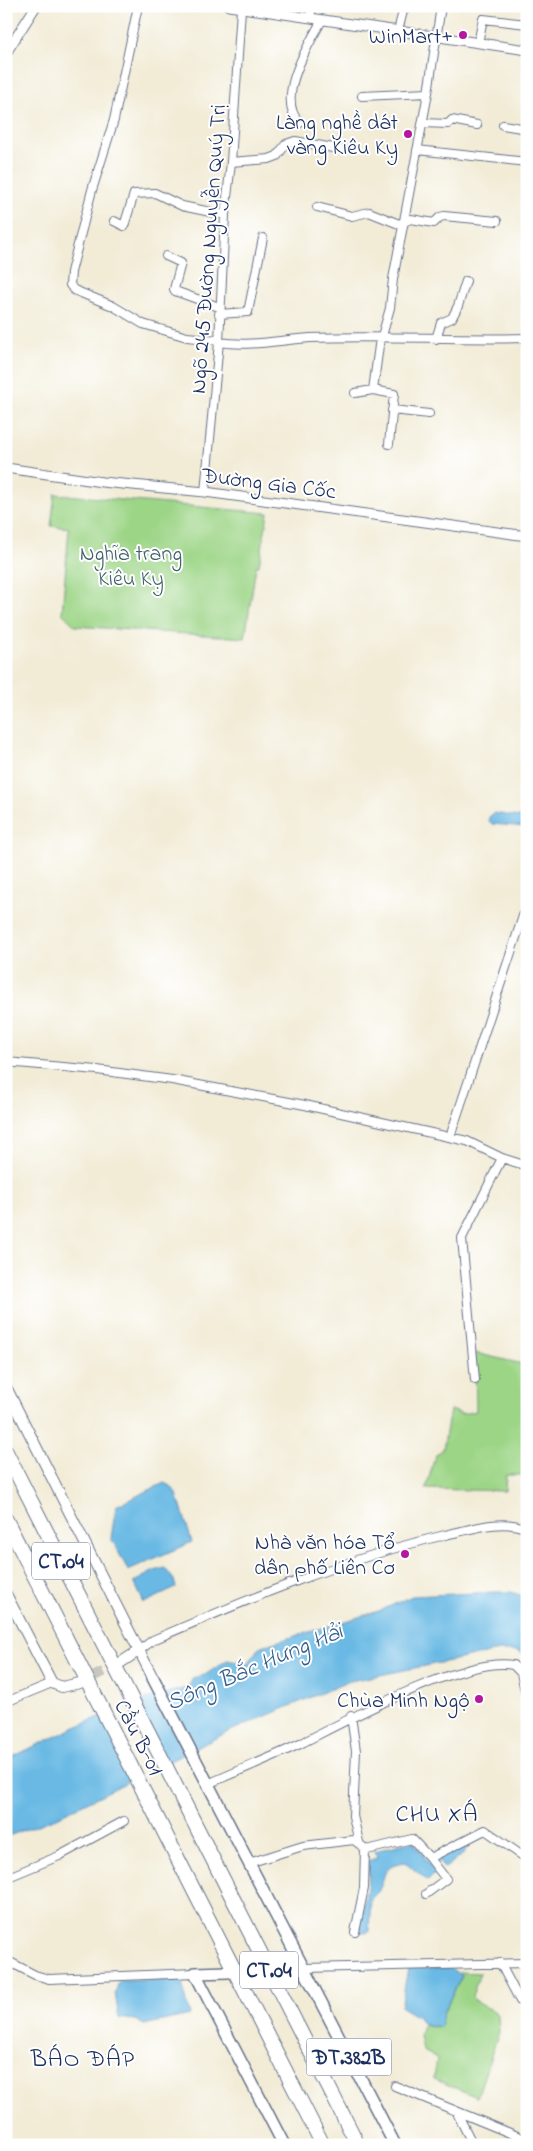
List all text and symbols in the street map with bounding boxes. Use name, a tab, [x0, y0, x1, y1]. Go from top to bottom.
place label: WinMart+	[369, 22, 453, 54]
marker: WinMart+	[457, 29, 469, 41]
street label: Ngõ 245 Đường Nguyễn Quý Trị	[184, 103, 237, 395]
place label: Làng nghề dát vàng Kiêu Kỵ	[276, 108, 399, 166]
marker: Làng nghề dát vàng Kiêu Kỵ	[402, 128, 414, 140]
street label: Đường Gia Cốc	[199, 461, 338, 510]
park label: Nghĩa trang Kiêu Kỵ	[80, 539, 182, 597]
place label: Nhà văn hóa Tổ dân phố Liên Cơ	[254, 1528, 395, 1585]
road number: CT.04	[32, 1542, 90, 1580]
marker: Nhà văn hóa Tổ dân phố Liên Cơ	[399, 1548, 411, 1560]
water label: Sông Bắc Hưng Hải	[161, 1614, 351, 1721]
place label: Chùa Minh Ngộ	[337, 1686, 469, 1719]
marker: Chùa Minh Ngộ	[473, 1693, 485, 1705]
street label: Cầu B-01	[105, 1695, 170, 1782]
district label: CHU XÁ	[396, 1798, 478, 1833]
road number: CT.04	[240, 1952, 298, 1988]
road number: ĐT.382B	[306, 2038, 392, 2076]
district label: BÁO ĐÁP	[30, 2043, 135, 2078]

